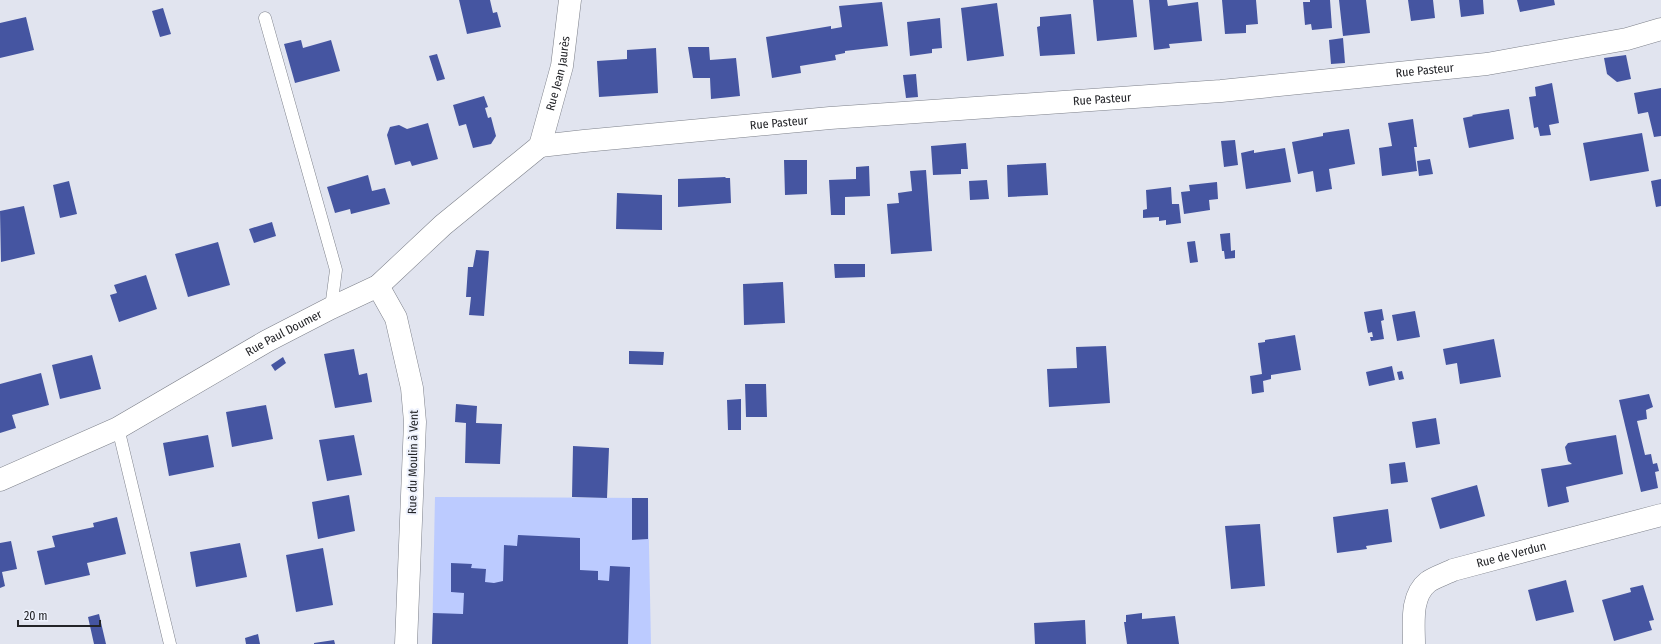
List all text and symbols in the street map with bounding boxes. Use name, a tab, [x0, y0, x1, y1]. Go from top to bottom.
street label: Rue Jean Jaurès	[543, 35, 573, 112]
street label: Rue Pasteur	[1395, 60, 1455, 80]
street label: Rue Pasteur	[1072, 90, 1132, 108]
street label: Rue Pasteur	[749, 113, 809, 132]
street label: Rue Paul Doumer	[243, 307, 325, 359]
street label: Rue du Moulin à Vent	[405, 410, 421, 514]
street label: Rue de Verdun	[1475, 539, 1548, 570]
scale bar	[18, 602, 100, 628]
text: 20 m	[24, 609, 48, 623]

